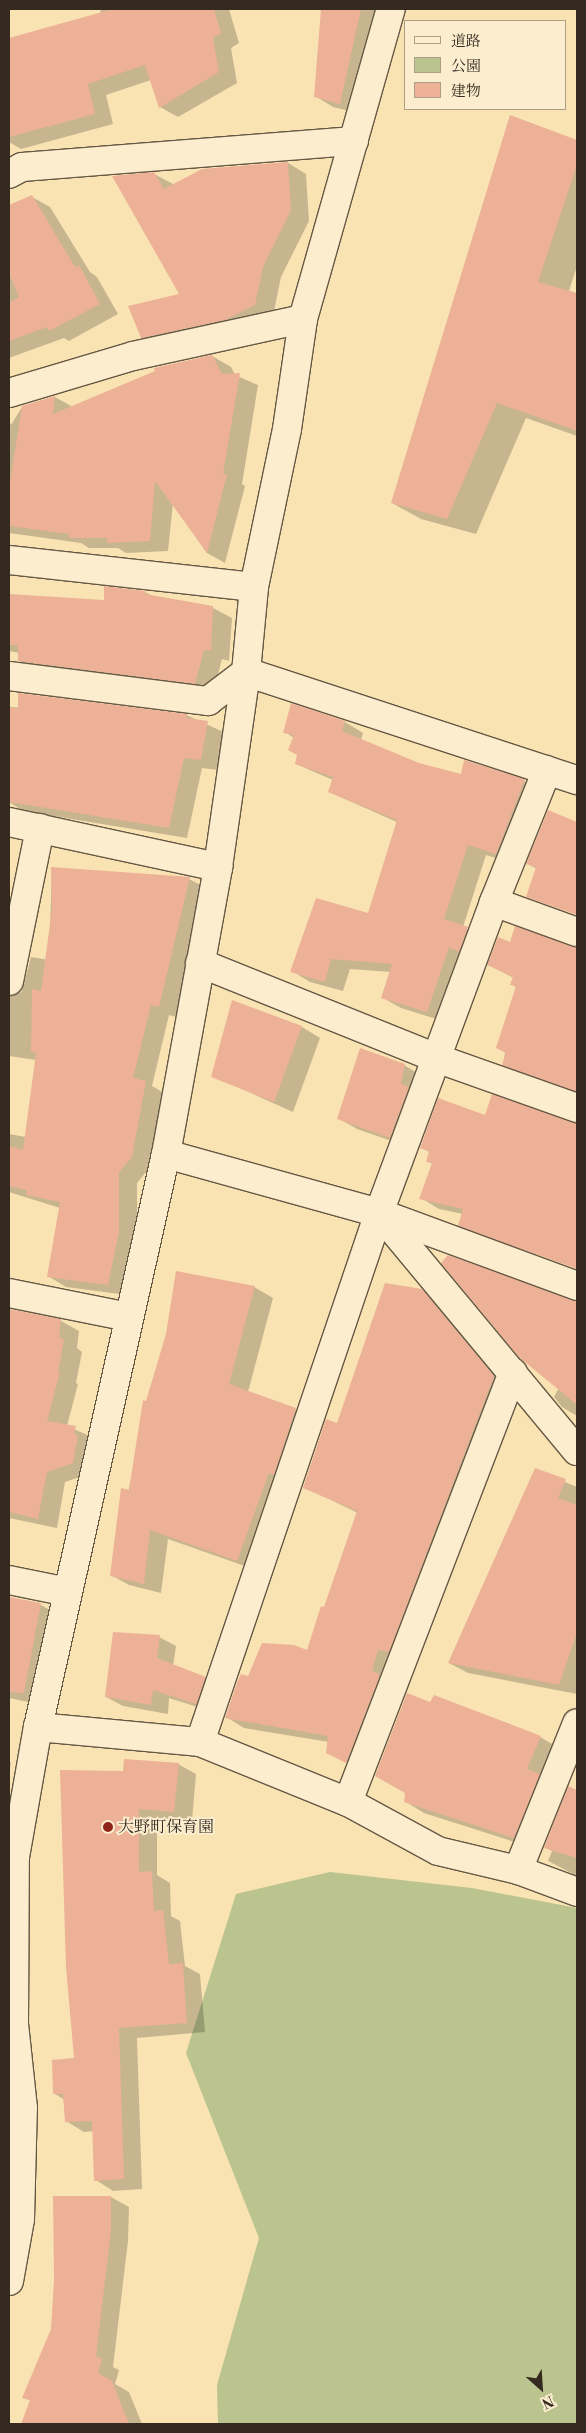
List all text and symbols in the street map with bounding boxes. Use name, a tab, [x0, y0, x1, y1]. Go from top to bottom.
legend	[404, 20, 566, 110]
text: 道路	[451, 32, 481, 51]
text: 公園	[451, 57, 481, 76]
text: 建物	[451, 82, 481, 101]
place label: 大野町保育園	[118, 1817, 214, 1837]
marker: 大野町保育園	[102, 1821, 114, 1833]
north arrow	[516, 2363, 566, 2413]
text: N	[539, 2391, 557, 2412]

